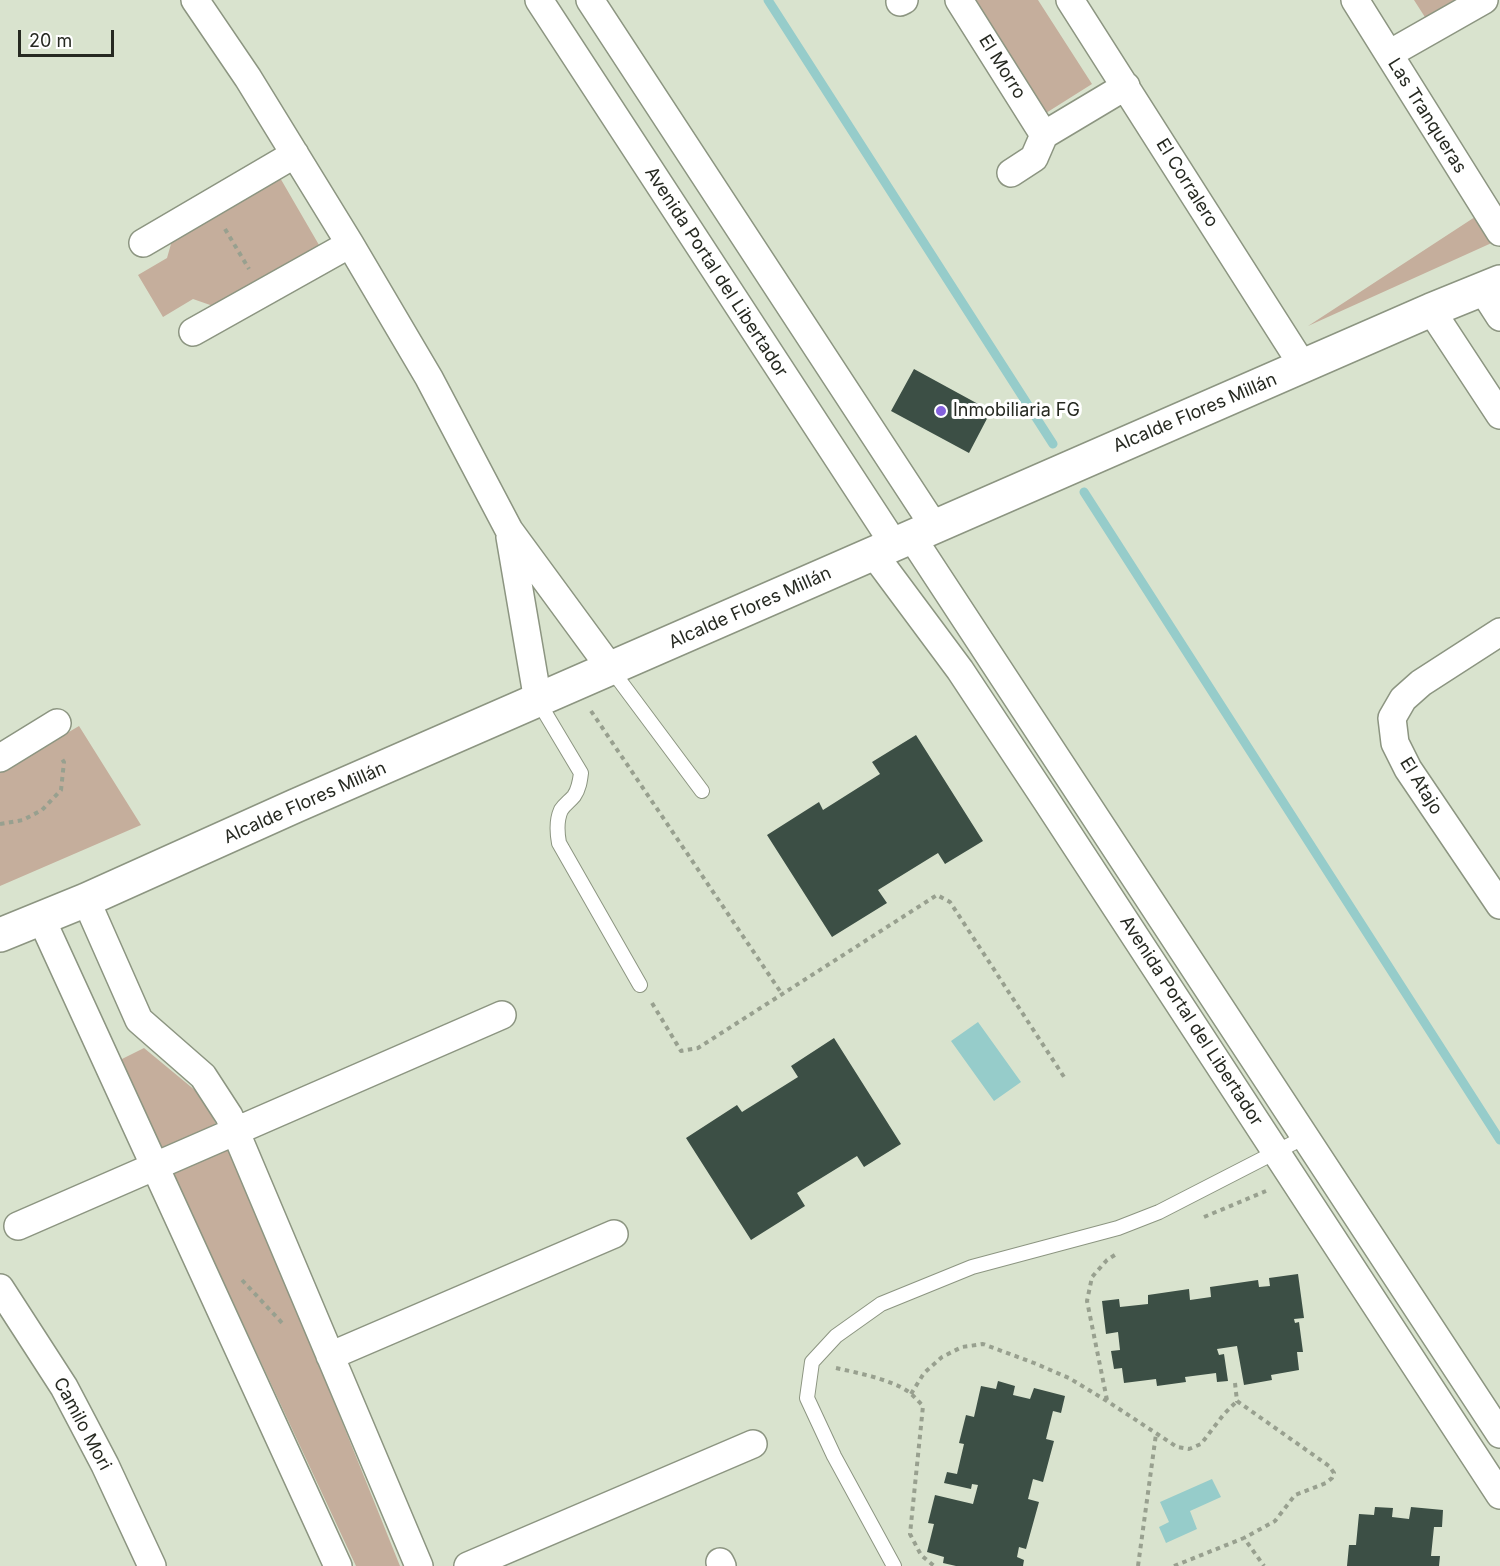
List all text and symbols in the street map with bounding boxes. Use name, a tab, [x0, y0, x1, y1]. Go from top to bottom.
scale bar	[21, 18, 117, 56]
text: 20 m	[29, 30, 72, 51]
street label: El Morro	[974, 31, 1030, 103]
street label: Las Tranqueras	[1383, 55, 1471, 177]
street label: El Corralero	[1151, 135, 1223, 231]
street label: Avenida Portal del Libertador	[640, 163, 792, 381]
street label: Alcalde Flores Millán	[1110, 369, 1280, 457]
place label: Inmobiliaria FG	[953, 400, 1080, 422]
marker: Inmobiliaria FG	[934, 404, 948, 418]
street label: Alcalde Flores Millán	[665, 562, 835, 654]
street label: El Atajo	[1395, 753, 1447, 819]
street label: Alcalde Flores Millán	[220, 757, 390, 849]
street label: Avenida Portal del Libertador	[1115, 912, 1267, 1130]
street label: Camilo Mori	[49, 1374, 115, 1474]

